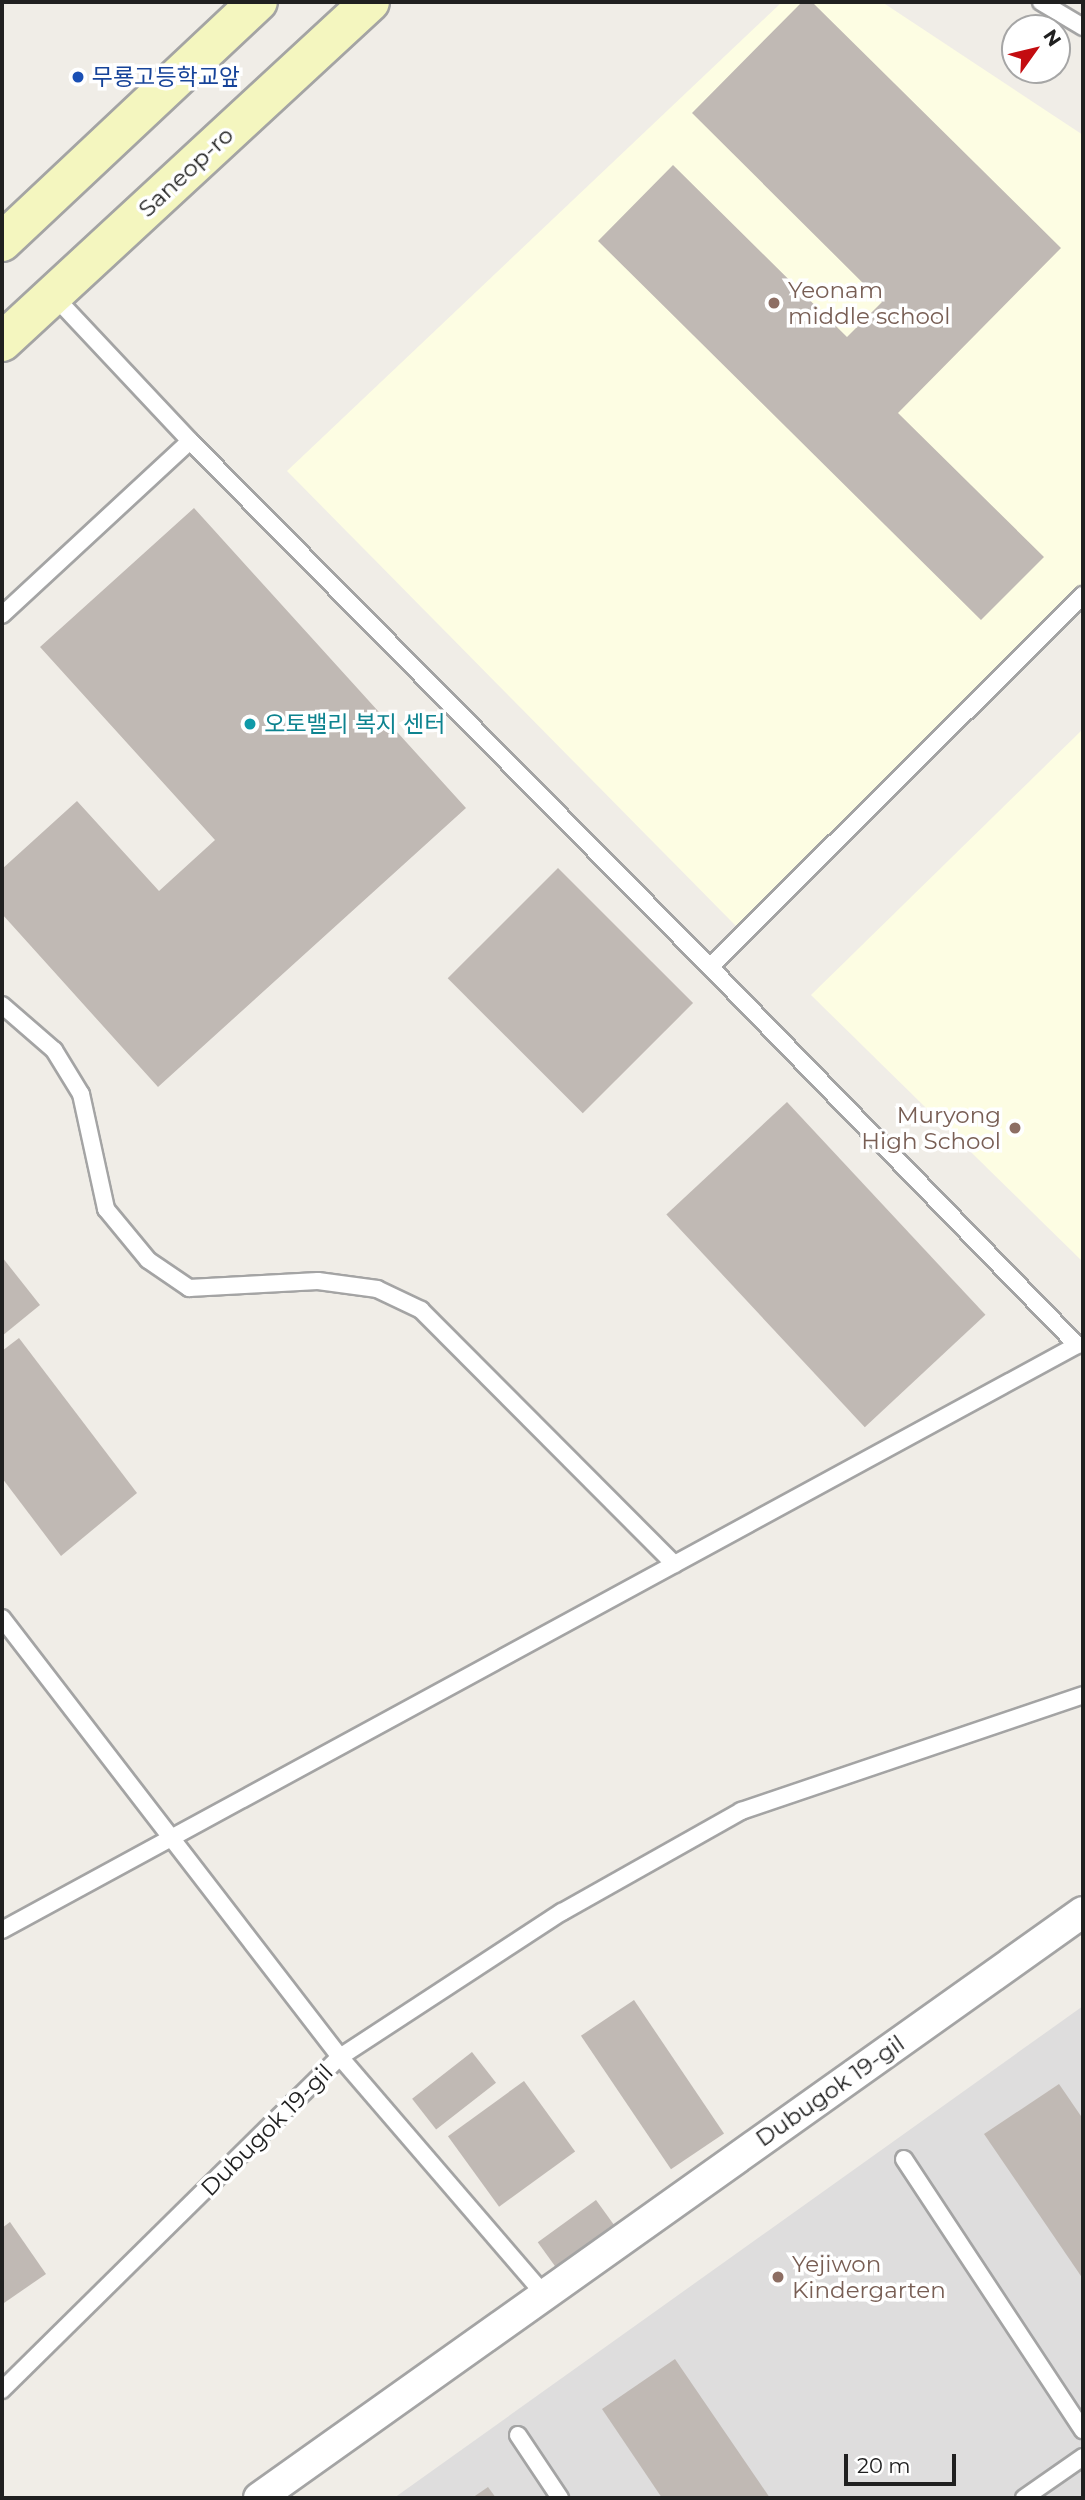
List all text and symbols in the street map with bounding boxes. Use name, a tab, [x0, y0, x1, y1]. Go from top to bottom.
north arrow	[1001, 14, 1071, 84]
text: N	[1038, 25, 1066, 51]
place label: 무룡고등학교앞	[92, 63, 240, 91]
marker: 무룡고등학교앞	[70, 69, 86, 85]
street label: Saneop-ro	[133, 121, 239, 223]
place label: Yeonam middle school	[788, 276, 950, 330]
marker: Yeonam middle school	[766, 295, 782, 311]
place label: 오토밸리 복지 센터	[264, 710, 445, 738]
marker: 오토밸리 복지 센터	[242, 716, 258, 732]
place label: Muryong High School	[861, 1101, 1001, 1155]
marker: Muryong High School	[1007, 1120, 1023, 1136]
street label: Dubugok 19-gil	[750, 2029, 910, 2153]
street label: Dubugok 19-gil	[195, 2058, 339, 2202]
place label: Yejiwon Kindergarten	[792, 2250, 946, 2304]
marker: Yejiwon Kindergarten	[770, 2269, 786, 2285]
scale bar	[847, 2440, 959, 2484]
text: 20 m	[857, 2453, 911, 2478]

